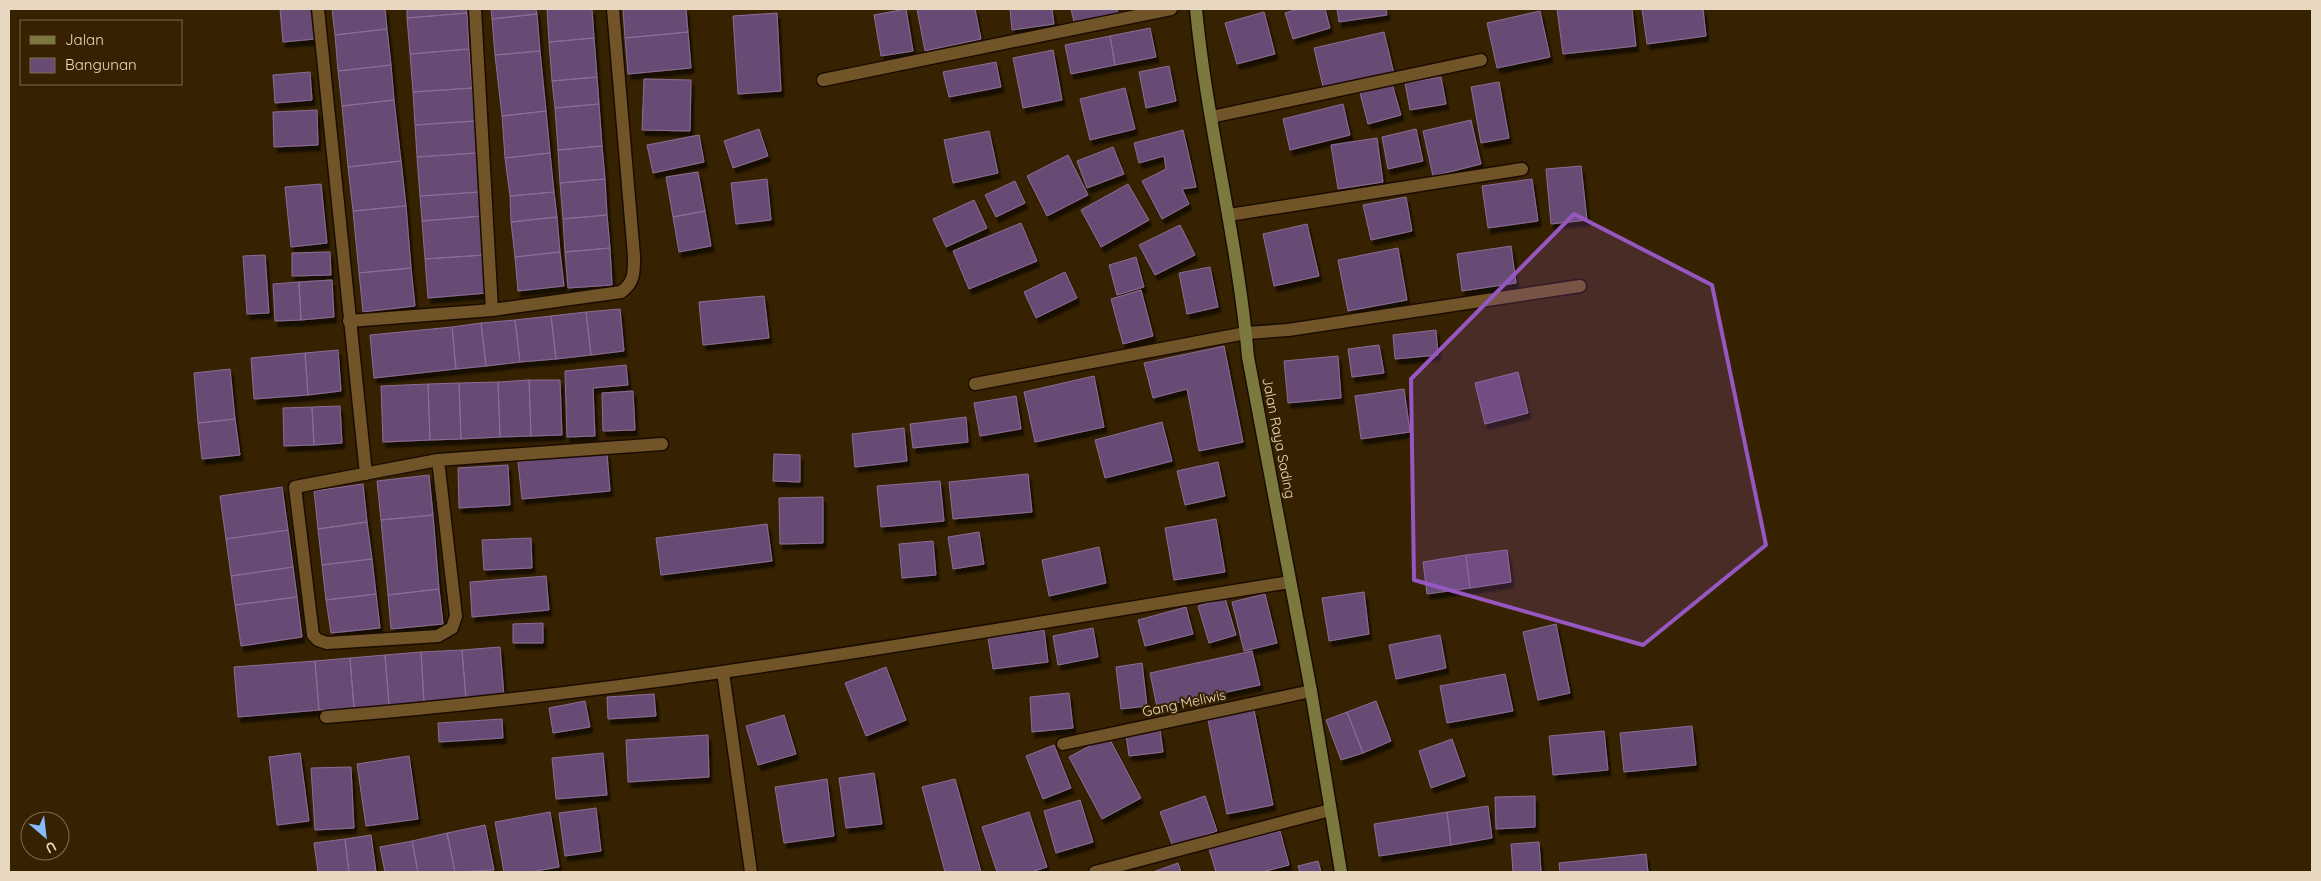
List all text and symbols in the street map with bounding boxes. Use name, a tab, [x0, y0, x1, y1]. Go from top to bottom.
legend	[20, 20, 182, 85]
text: Jalan	[65, 30, 104, 49]
text: Bangunan	[65, 55, 137, 74]
street label: Jalan Raya Sading	[1258, 376, 1300, 500]
street label: Gang Meliwis	[1141, 685, 1227, 721]
north arrow	[20, 811, 70, 861]
text: U	[43, 837, 60, 858]

